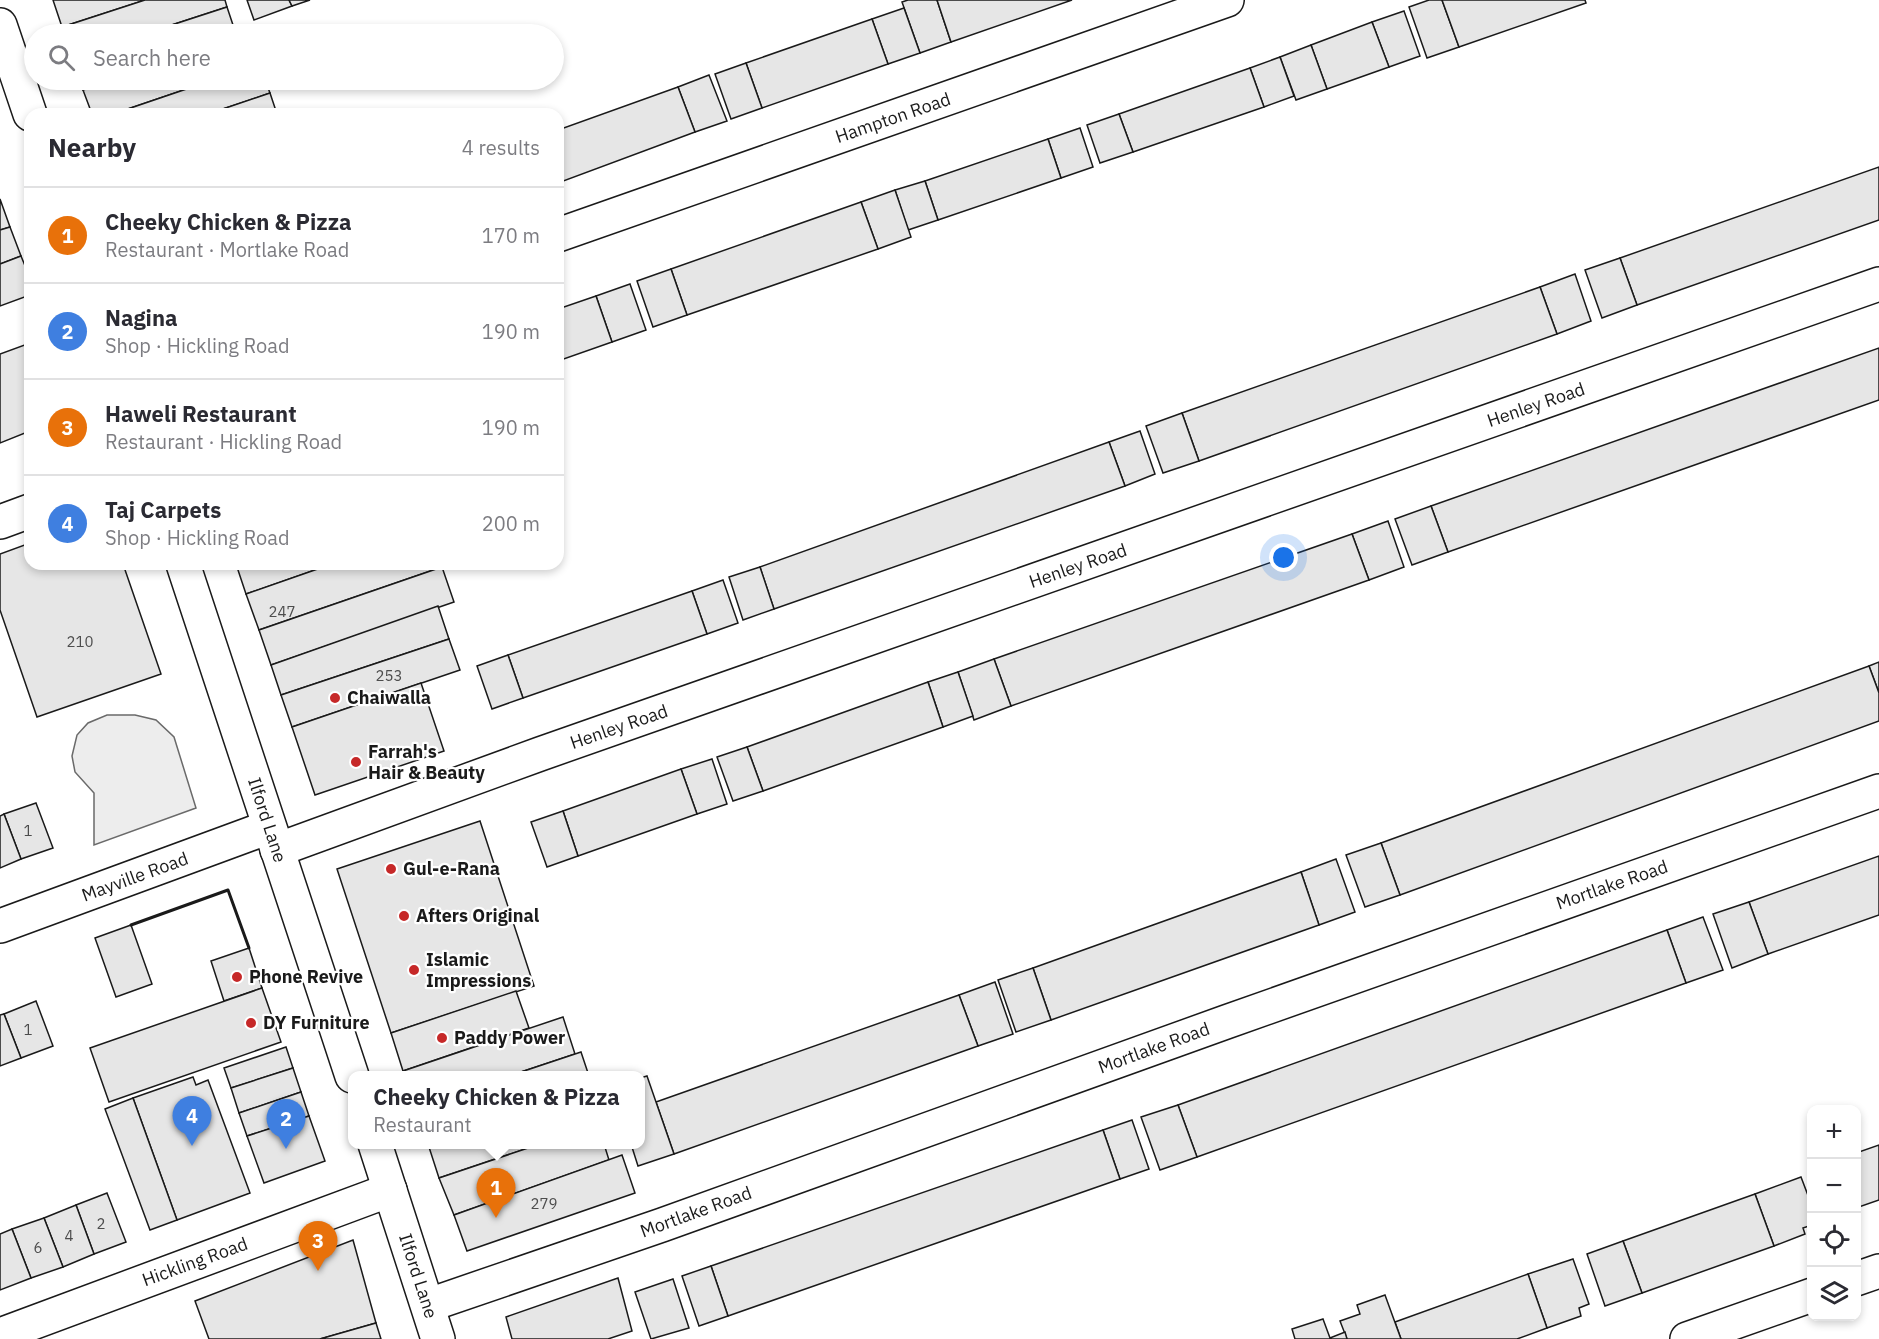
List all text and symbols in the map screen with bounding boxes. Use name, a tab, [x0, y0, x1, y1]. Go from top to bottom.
search box	[24, 24, 564, 90]
icon: search	[45, 41, 78, 74]
text: Search here	[93, 43, 211, 72]
street label: Hampton Road	[832, 87, 954, 148]
text: Nearby	[48, 130, 136, 164]
text: 4 results	[462, 134, 540, 161]
text: Cheeky Chicken & Pizza	[105, 207, 352, 236]
text: 1	[62, 222, 74, 249]
text: 170 m	[482, 222, 540, 249]
text: Restaurant · Mortlake Road	[105, 236, 349, 263]
text: Nagina	[105, 303, 178, 332]
text: 2	[62, 318, 74, 345]
text: 190 m	[482, 318, 540, 345]
text: Shop · Hickling Road	[105, 332, 290, 359]
street label: Henley Road	[1484, 377, 1588, 432]
text: Haweli Restaurant	[105, 399, 297, 428]
text: 3	[62, 414, 74, 441]
text: 190 m	[482, 414, 540, 441]
text: Restaurant · Hickling Road	[105, 428, 342, 455]
text: Taj Carpets	[105, 495, 221, 524]
text: 4	[62, 510, 74, 537]
text: 200 m	[482, 510, 540, 537]
text: Shop · Hickling Road	[105, 524, 290, 551]
street label: Henley Road	[1026, 538, 1130, 593]
your location	[1269, 543, 1298, 572]
house number: 247	[268, 602, 296, 621]
house number: 210	[66, 632, 94, 651]
house number: 253	[375, 666, 403, 685]
place label: Chaiwalla	[347, 686, 431, 709]
marker: Chaiwalla	[328, 691, 342, 705]
street label: Henley Road	[567, 699, 671, 754]
place label: Farrah's Hair & Beauty	[368, 740, 485, 784]
marker: Farrah's Hair & Beauty	[349, 755, 363, 769]
street label: Ilford Lane	[243, 775, 292, 865]
house number: 1	[23, 821, 33, 840]
street label: Mayville Road	[78, 847, 191, 906]
street label: Mortlake Road	[1553, 855, 1671, 914]
place label: Gul-e-Rana	[403, 857, 500, 880]
marker: Gul-e-Rana	[384, 862, 398, 876]
place label: Afters Original	[416, 904, 540, 927]
marker: Afters Original	[397, 909, 411, 923]
place label: Islamic Impressions	[426, 948, 531, 992]
marker: Islamic Impressions	[407, 963, 421, 977]
place label: Phone Revive	[249, 965, 363, 988]
marker: Phone Revive	[230, 970, 244, 984]
place label: DY Furniture	[263, 1011, 370, 1034]
marker: DY Furniture	[244, 1016, 258, 1030]
street label: Mortlake Road	[1095, 1017, 1213, 1078]
house number: 1	[23, 1020, 33, 1039]
place label: Paddy Power	[454, 1026, 565, 1049]
marker: Paddy Power	[435, 1031, 449, 1045]
popup	[348, 1071, 645, 1149]
text: Cheeky Chicken & Pizza	[373, 1082, 620, 1111]
pin: 4	[172, 1096, 212, 1146]
pin: 2	[266, 1100, 306, 1149]
map controls	[1807, 1105, 1861, 1321]
button: +	[1807, 1105, 1861, 1159]
text: Restaurant	[373, 1111, 472, 1138]
button: −	[1807, 1159, 1861, 1213]
pin: 1	[476, 1168, 516, 1218]
street label: Mortlake Road	[637, 1181, 755, 1242]
house number: 279	[530, 1194, 558, 1213]
button: locate	[1807, 1213, 1861, 1267]
house number: 2	[96, 1214, 106, 1233]
pin: 3	[298, 1222, 338, 1271]
house number: 4	[64, 1226, 74, 1245]
street label: Ilford Lane	[394, 1231, 443, 1321]
street label: Hickling Road	[139, 1232, 251, 1291]
house number: 6	[33, 1238, 43, 1257]
button: layers	[1807, 1267, 1861, 1321]

